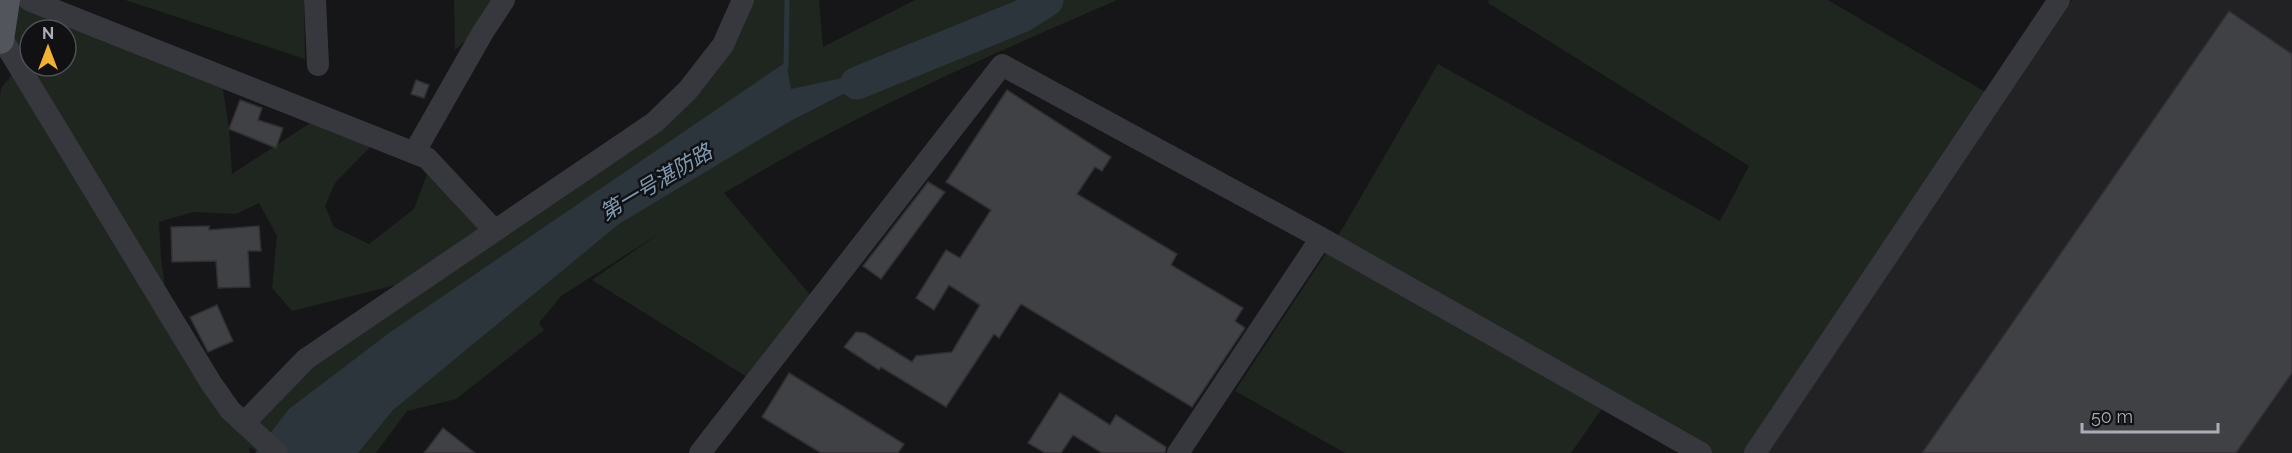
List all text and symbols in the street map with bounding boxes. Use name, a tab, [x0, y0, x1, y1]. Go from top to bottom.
north arrow	[18, 18, 78, 78]
text: N	[42, 24, 54, 43]
water label: 第一号湛防路	[596, 138, 718, 225]
scale bar	[2082, 396, 2218, 434]
text: 50 m	[2091, 406, 2133, 427]

